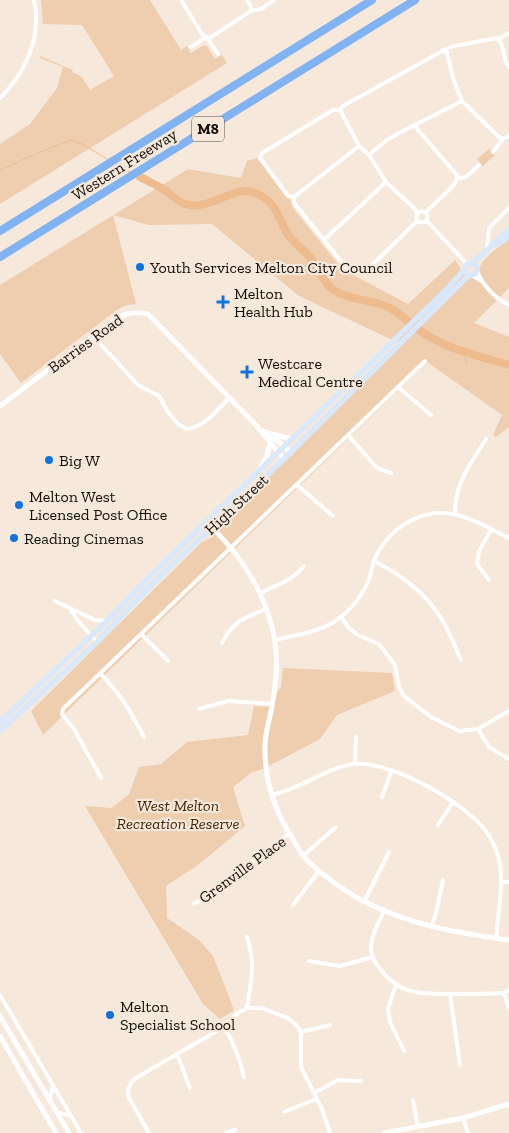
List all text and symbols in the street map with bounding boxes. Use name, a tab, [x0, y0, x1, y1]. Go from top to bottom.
road number: M8	[192, 116, 224, 142]
street label: Western Freeway	[68, 124, 181, 204]
place label: Youth Services Melton City Council	[149, 258, 393, 277]
marker: Youth Services Melton City Council	[134, 261, 146, 273]
place label: Melton Health Hub	[234, 284, 313, 321]
marker: Melton Health Hub	[216, 295, 230, 309]
street label: Barries Road	[44, 310, 127, 377]
place label: Westcare Medical Centre	[258, 354, 363, 391]
marker: Westcare Medical Centre	[240, 365, 254, 379]
place label: Big W	[59, 451, 100, 470]
marker: Big W	[43, 454, 55, 466]
street label: High Street	[201, 470, 272, 539]
place label: Melton West Licensed Post Office	[29, 487, 167, 524]
marker: Melton West Licensed Post Office	[13, 499, 25, 511]
place label: Reading Cinemas	[24, 529, 144, 548]
marker: Reading Cinemas	[8, 532, 20, 544]
park label: West Melton Recreation Reserve	[117, 796, 239, 833]
street label: Grenville Place	[195, 832, 289, 907]
place label: Melton Specialist School	[120, 997, 235, 1034]
marker: Melton Specialist School	[104, 1009, 116, 1021]

